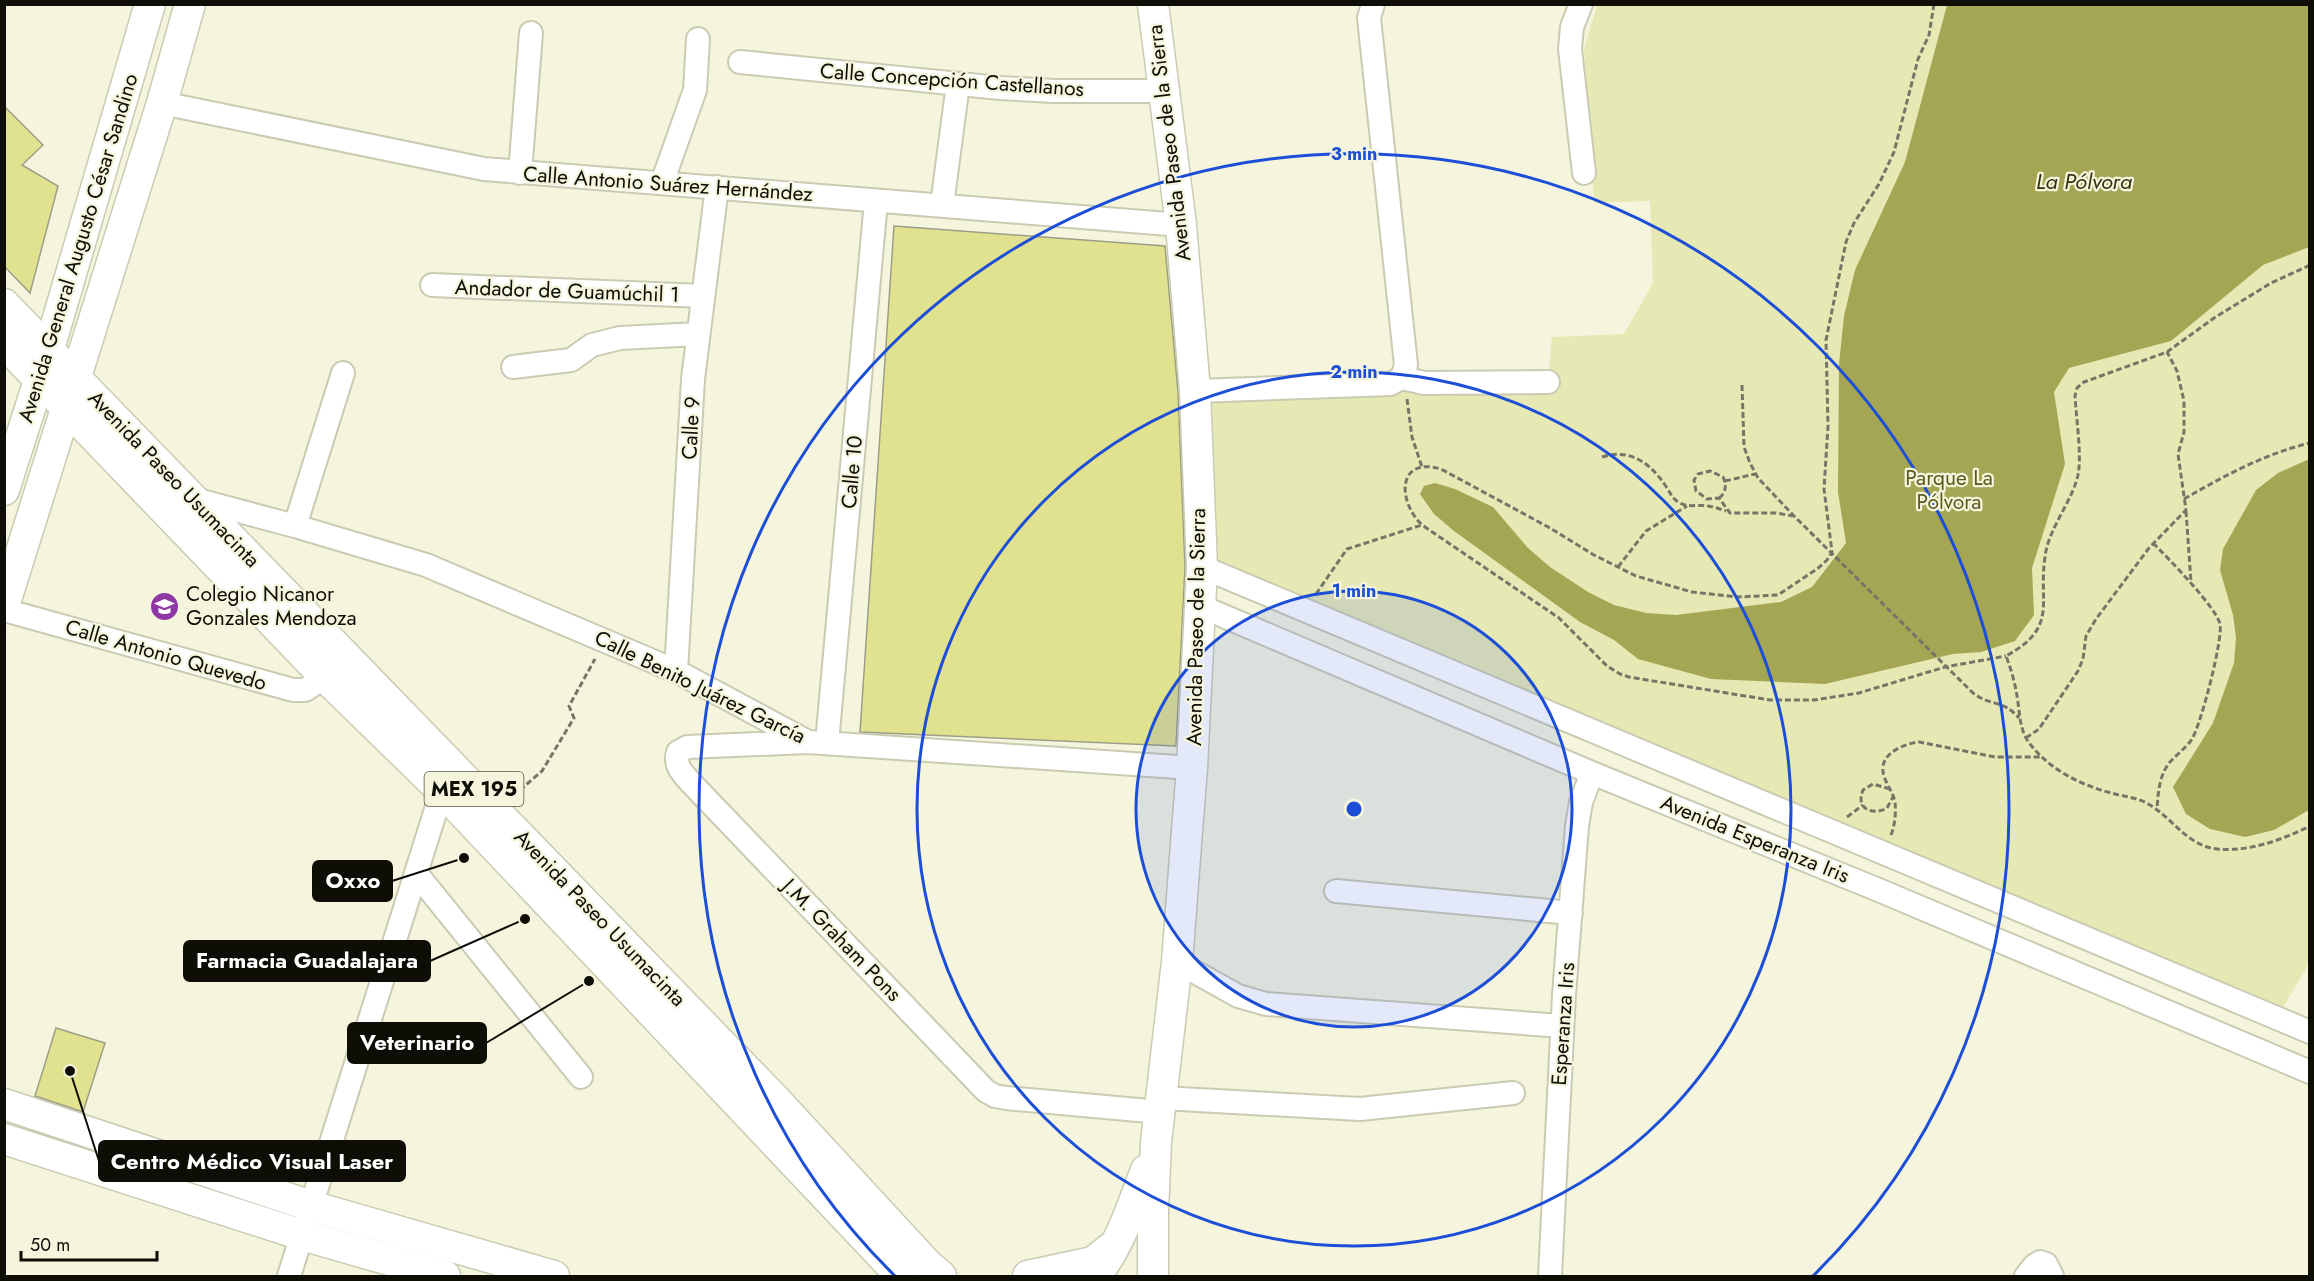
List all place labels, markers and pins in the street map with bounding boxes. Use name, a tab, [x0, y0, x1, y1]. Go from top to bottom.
place label: Colegio Nicanor Gonzales Mendoza	[186, 579, 357, 633]
school or university icon: Colegio Nicanor Gonzales Mendoza	[149, 590, 181, 622]
centre of rings	[1344, 799, 1364, 819]
callout: Oxxo	[313, 861, 392, 901]
callout: Farmacia Guadalajara	[184, 941, 430, 981]
callout: Veterinario	[348, 1023, 486, 1063]
callout: Centro Médico Visual Laser	[99, 1141, 405, 1181]

